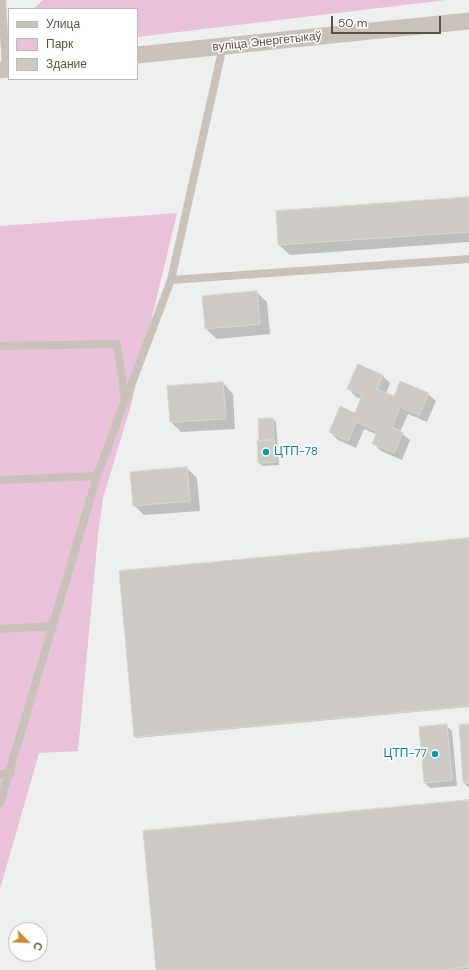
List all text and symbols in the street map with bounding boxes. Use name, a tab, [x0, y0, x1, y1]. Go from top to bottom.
legend	[8, 8, 138, 80]
scale bar	[333, 8, 443, 34]
text: 50 m	[338, 15, 367, 31]
text: Улица	[46, 16, 80, 32]
street label: вуліца Энергетыкаў	[212, 29, 322, 55]
text: Парк	[46, 36, 73, 52]
text: Здание	[46, 56, 87, 72]
place label: ЦТП-78	[274, 445, 318, 459]
marker: ЦТП-78	[261, 447, 271, 457]
place label: ЦТП-77	[384, 747, 427, 761]
marker: ЦТП-77	[430, 749, 440, 759]
north arrow	[8, 922, 48, 962]
text: С	[30, 940, 46, 953]

